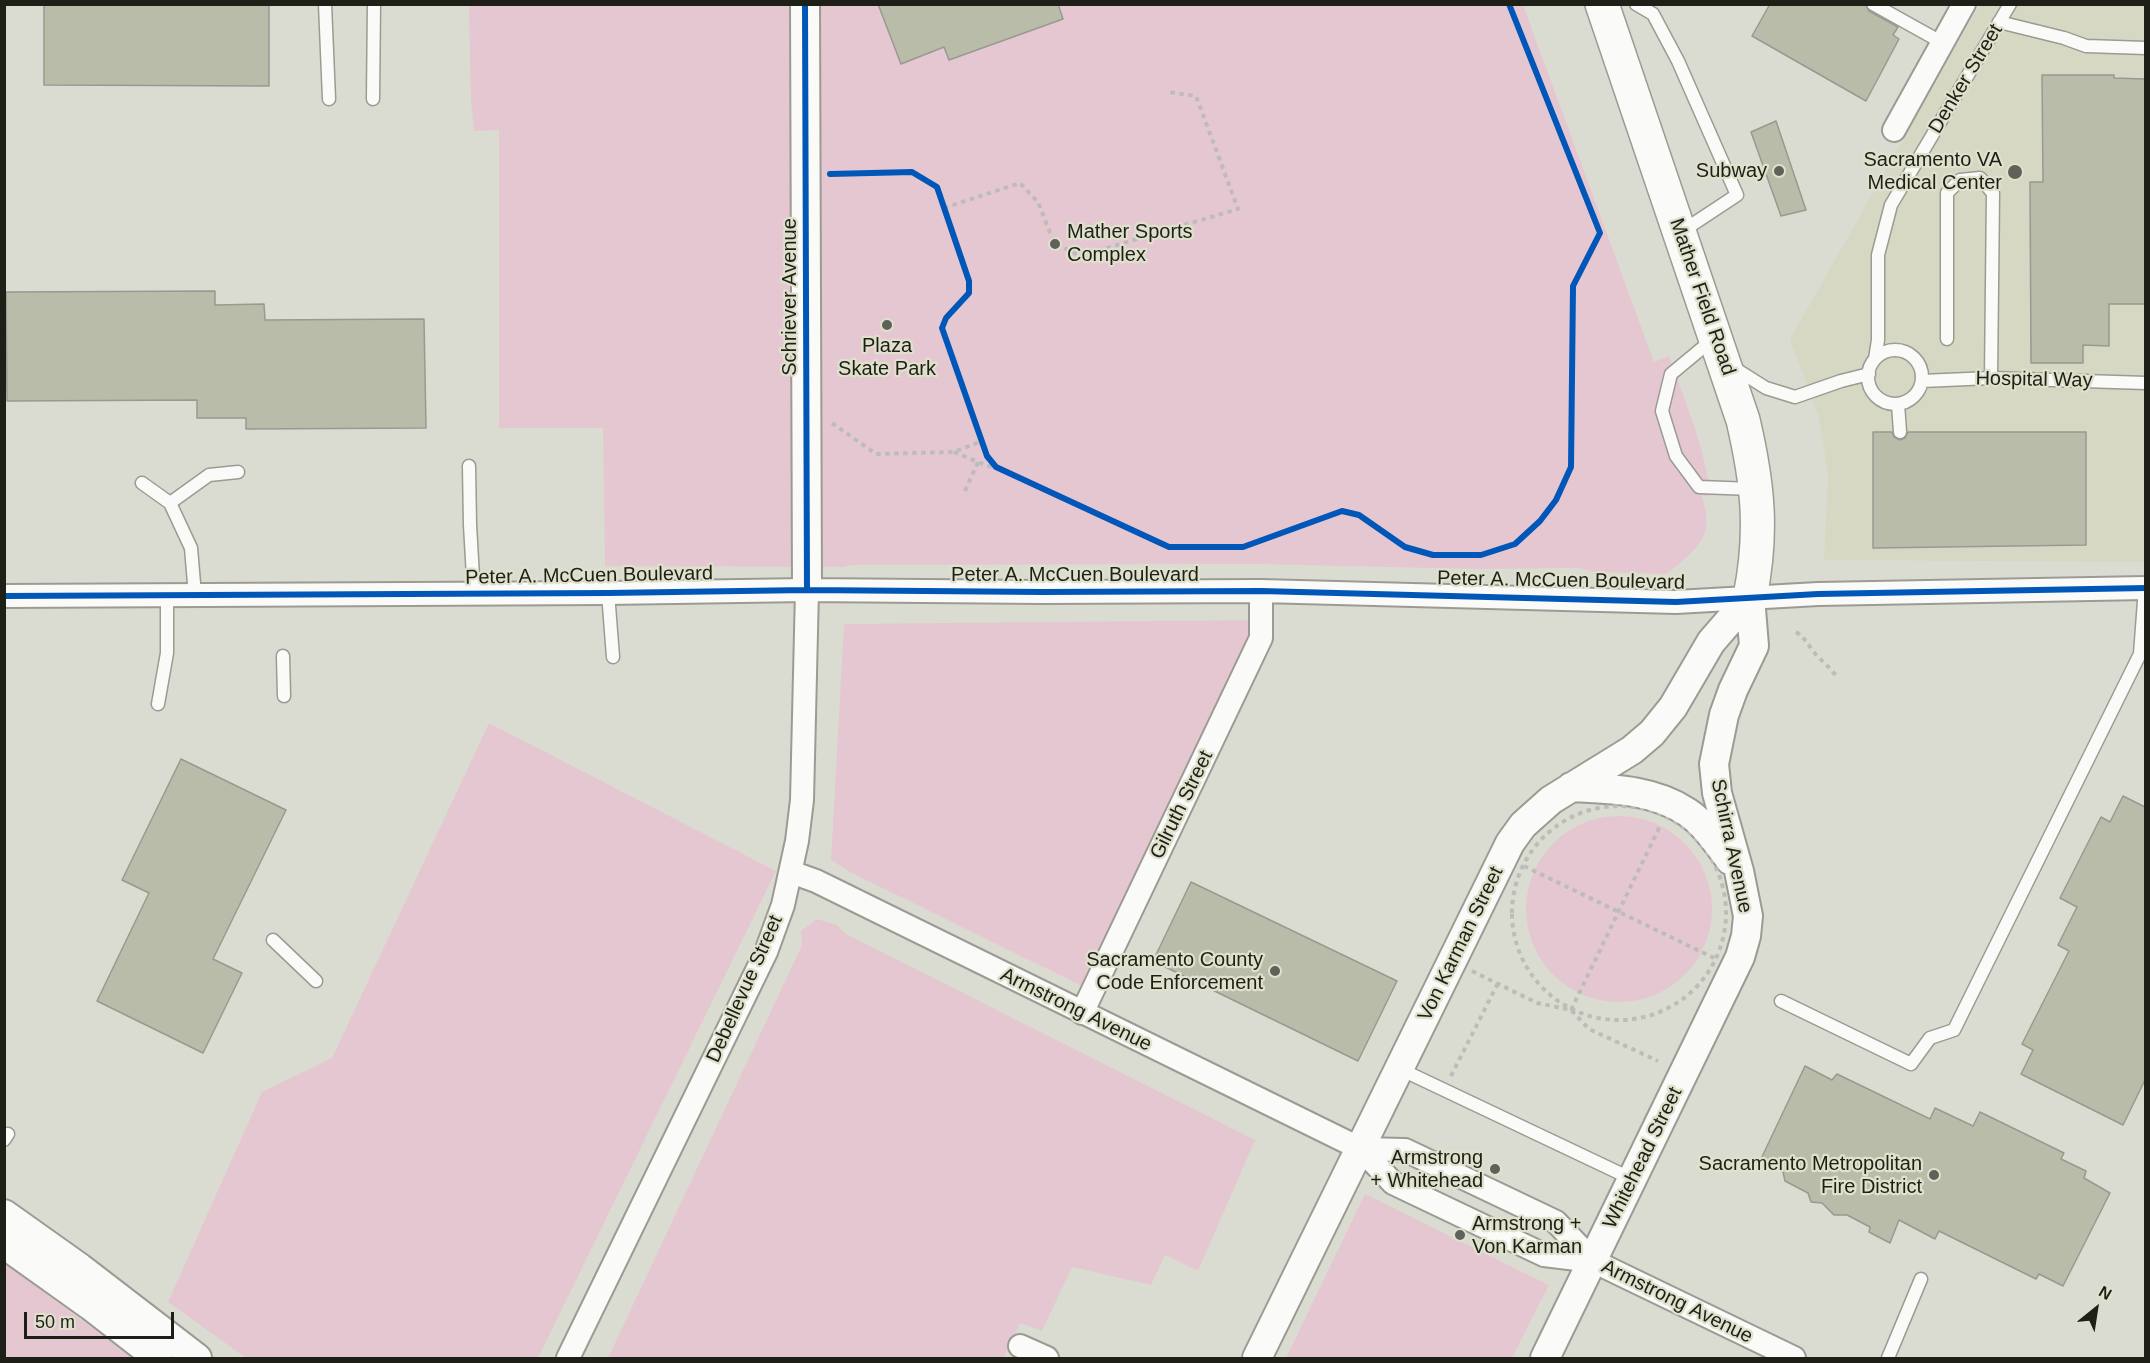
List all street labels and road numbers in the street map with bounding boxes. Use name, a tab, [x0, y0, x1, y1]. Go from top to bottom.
street label: Denker Street	[1924, 20, 2008, 138]
street label: Mather Field Road	[1664, 215, 1740, 379]
street label: Schriever Avenue	[778, 218, 802, 376]
street label: Hospital Way	[1975, 367, 2093, 393]
street label: Peter A. McCuen Boulevard	[465, 562, 713, 590]
street label: Peter A. McCuen Boulevard	[951, 563, 1199, 587]
street label: Peter A. McCuen Boulevard	[1437, 567, 1685, 595]
street label: Gilruth Street	[1145, 747, 1219, 863]
street label: Schirra Avenue	[1705, 777, 1757, 915]
street label: Von Karman Street	[1413, 863, 1509, 1025]
street label: Debellevue Street	[702, 911, 788, 1067]
street label: Armstrong Avenue	[996, 963, 1156, 1057]
street label: Whitehead Street	[1598, 1083, 1688, 1233]
street label: Armstrong Avenue	[1597, 1255, 1757, 1349]

